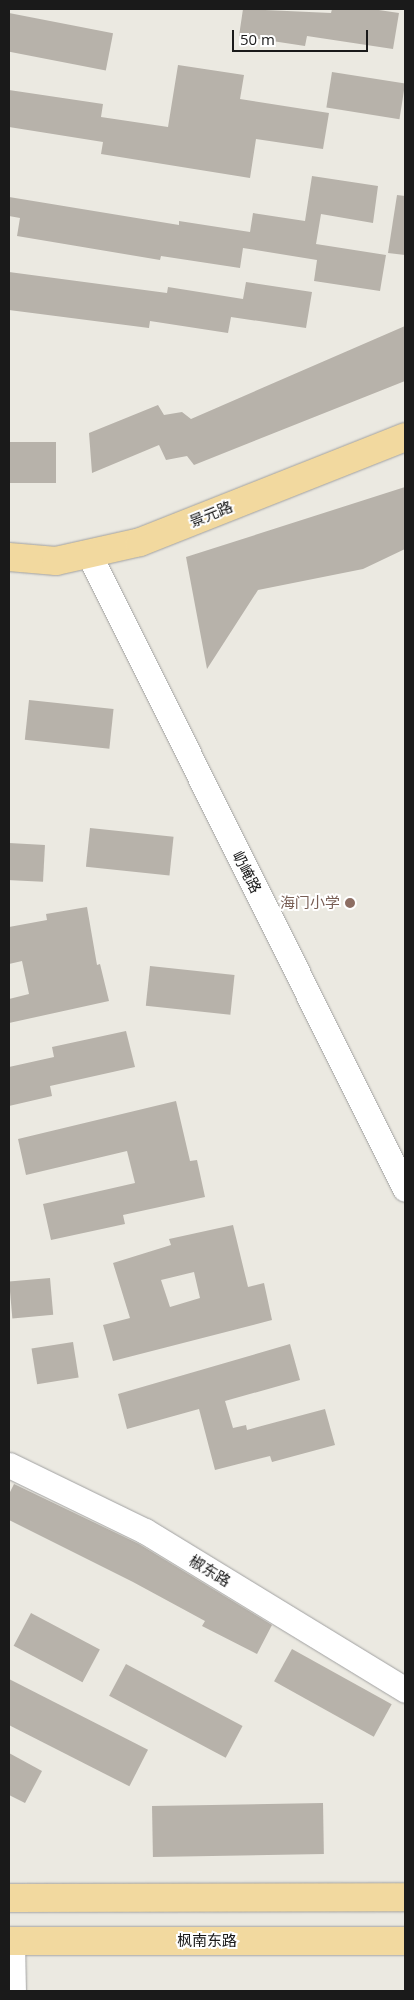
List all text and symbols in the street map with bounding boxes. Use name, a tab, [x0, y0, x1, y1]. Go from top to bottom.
scale bar	[234, 20, 370, 52]
text: 50 m	[240, 29, 275, 49]
street label: 景元路	[187, 497, 235, 531]
street label: 屷崦路	[229, 848, 265, 896]
place label: 海门小学	[280, 894, 340, 912]
marker: 海门小学	[344, 897, 356, 909]
street label: 椒东路	[186, 1552, 234, 1590]
street label: 枫南东路	[177, 1932, 237, 1950]

